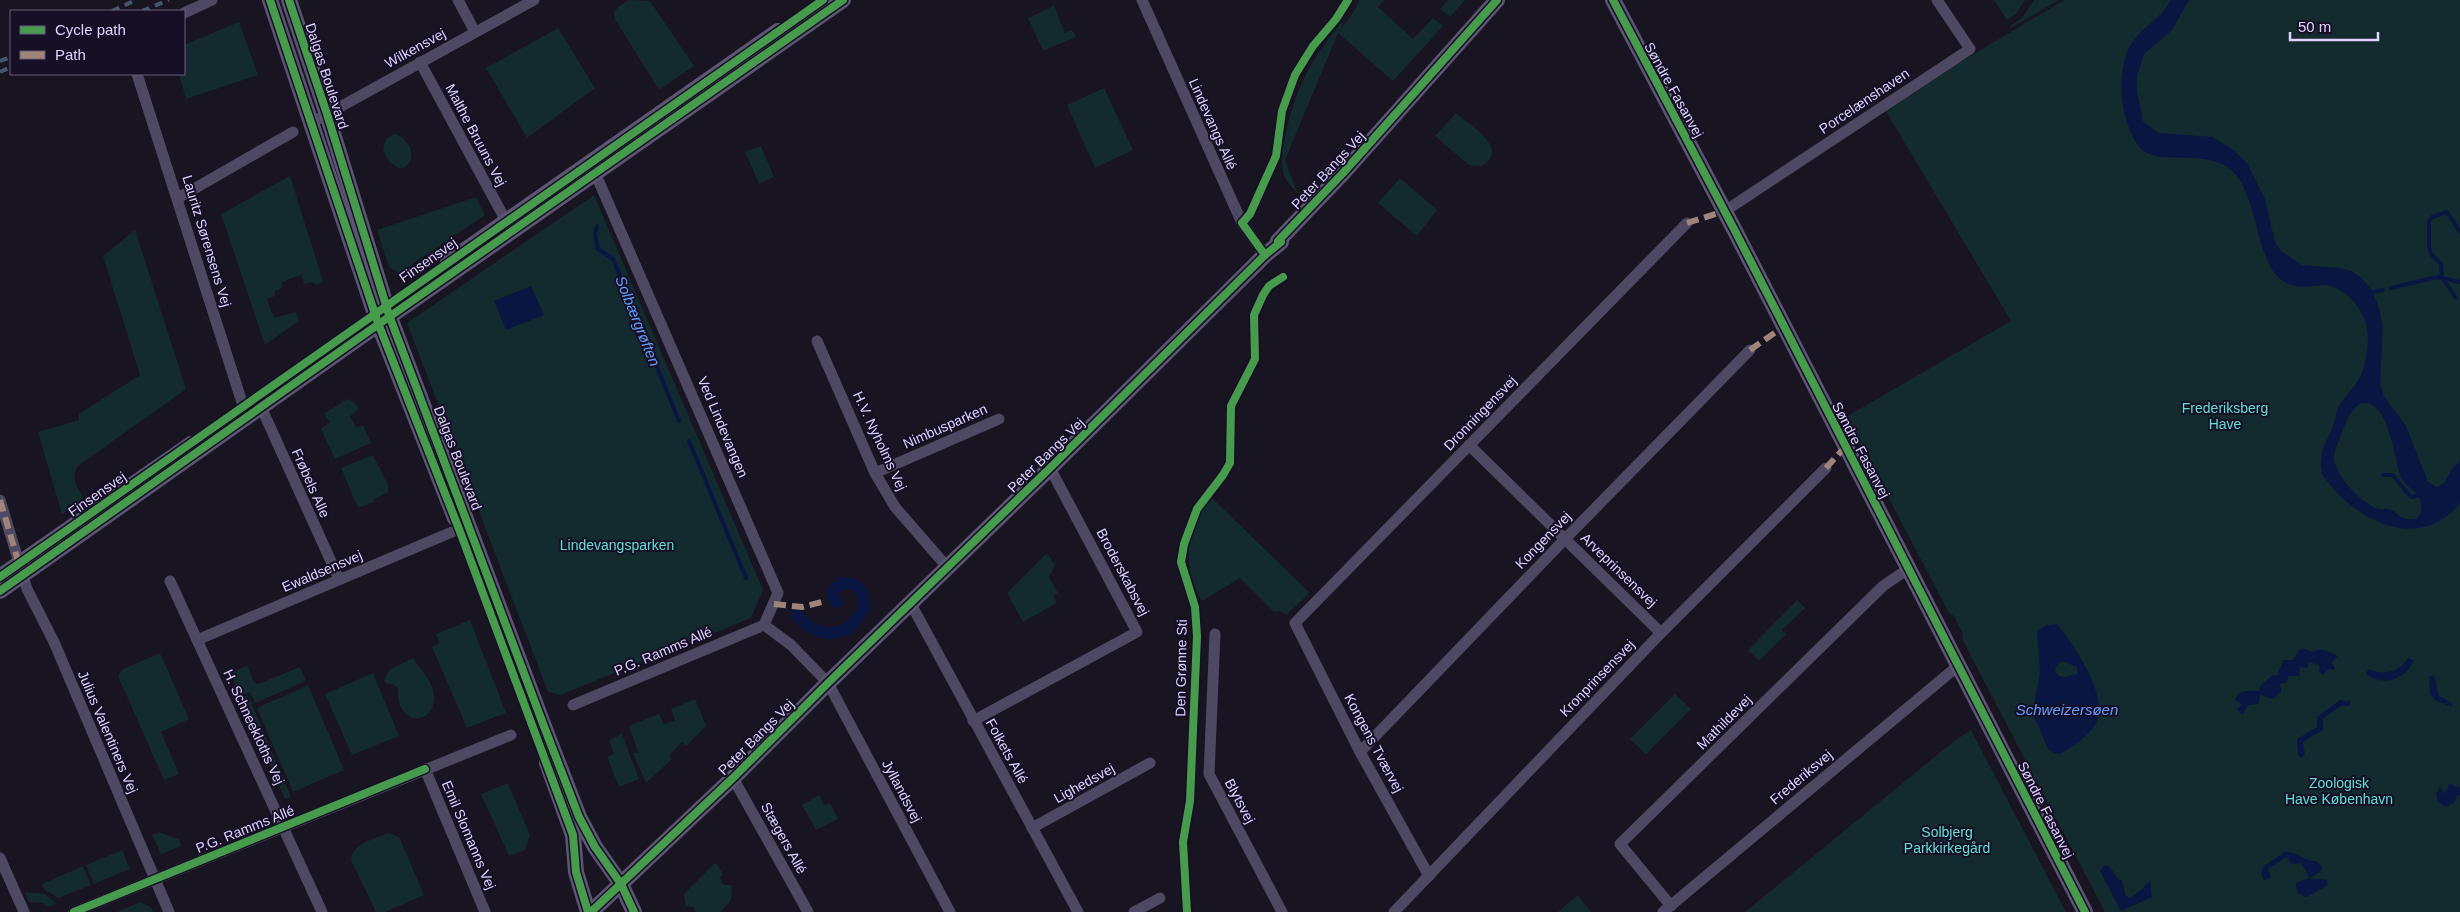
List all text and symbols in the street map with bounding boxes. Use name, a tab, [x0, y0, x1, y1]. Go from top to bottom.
legend	[10, 10, 185, 75]
scale bar	[2290, 10, 2378, 42]
text: 50 m	[2298, 18, 2331, 35]
text: Cycle path	[55, 21, 126, 38]
street label: Dalgas Boulevard	[302, 21, 352, 131]
street label: Wilkensvej	[382, 25, 448, 71]
street label: Søndre Fasanvej	[1641, 40, 1707, 140]
text: Path	[55, 46, 86, 63]
street label: Porcelænshaven	[1816, 65, 1912, 137]
street label: Lindevangs Allé	[1186, 76, 1240, 172]
street label: Malthe Bruuns Vej	[442, 81, 510, 189]
street label: Peter Bangs Vej	[1288, 128, 1368, 212]
street label: Lauritz Sørensens Vej	[179, 173, 235, 309]
street label: Finsensvej	[396, 234, 460, 286]
water label: Solbærgrøften	[612, 273, 664, 369]
street label: Dronningensvej	[1440, 372, 1520, 454]
street label: Ved Lindevangen	[694, 374, 752, 480]
street label: H.V. Nyholms Vej	[850, 389, 910, 493]
street label: Søndre Fasanvej	[1829, 399, 1893, 501]
street label: Nimbusparken	[901, 400, 989, 452]
park label: Frederiksberg Have	[2182, 400, 2268, 432]
street label: Dalgas Boulevard	[431, 404, 485, 512]
street label: Peter Bangs Vej	[1004, 414, 1088, 496]
street label: Frøbels Alle	[289, 446, 333, 520]
street label: Finsensvej	[65, 468, 129, 520]
street label: Kongensvej	[1512, 508, 1574, 572]
street label: Broderskabsvej	[1093, 526, 1153, 618]
street label: Arveprinsensvej	[1578, 530, 1660, 610]
park label: Lindevangsparken	[560, 537, 674, 553]
street label: Ewaldsensvej	[279, 547, 365, 595]
street label: Den Grønne Sti	[1172, 619, 1190, 717]
street label: P.G. Ramms Allé	[612, 623, 715, 679]
street label: Kronprinsensvej	[1556, 636, 1638, 720]
street label: H. Schneekloths Vej	[220, 667, 288, 787]
street label: Julius Valentiners Vej	[75, 668, 141, 796]
street label: Kongens Tværvej	[1341, 691, 1407, 795]
street label: Mathildevej	[1693, 691, 1755, 753]
street label: Peter Bangs Vej	[715, 696, 797, 778]
water label: Schweizersøen	[2016, 701, 2118, 718]
street label: Folkets Allé	[983, 716, 1031, 786]
street label: Frederiksvej	[1767, 746, 1835, 808]
street label: Jyllandsvej	[879, 757, 925, 825]
street label: Søndre Fasanvej	[2015, 759, 2077, 861]
street label: Lighedsvej	[1051, 760, 1117, 806]
park label: Zoologisk Have København	[2285, 775, 2393, 807]
street label: Blytsvej	[1222, 776, 1258, 826]
street label: Emil Slomanns Vej	[439, 778, 499, 892]
street label: Stægers Allé	[758, 799, 810, 877]
street label: P.G. Ramms Allé	[193, 802, 297, 856]
park label: Solbjerg Parkkirkegård	[1904, 824, 1990, 856]

